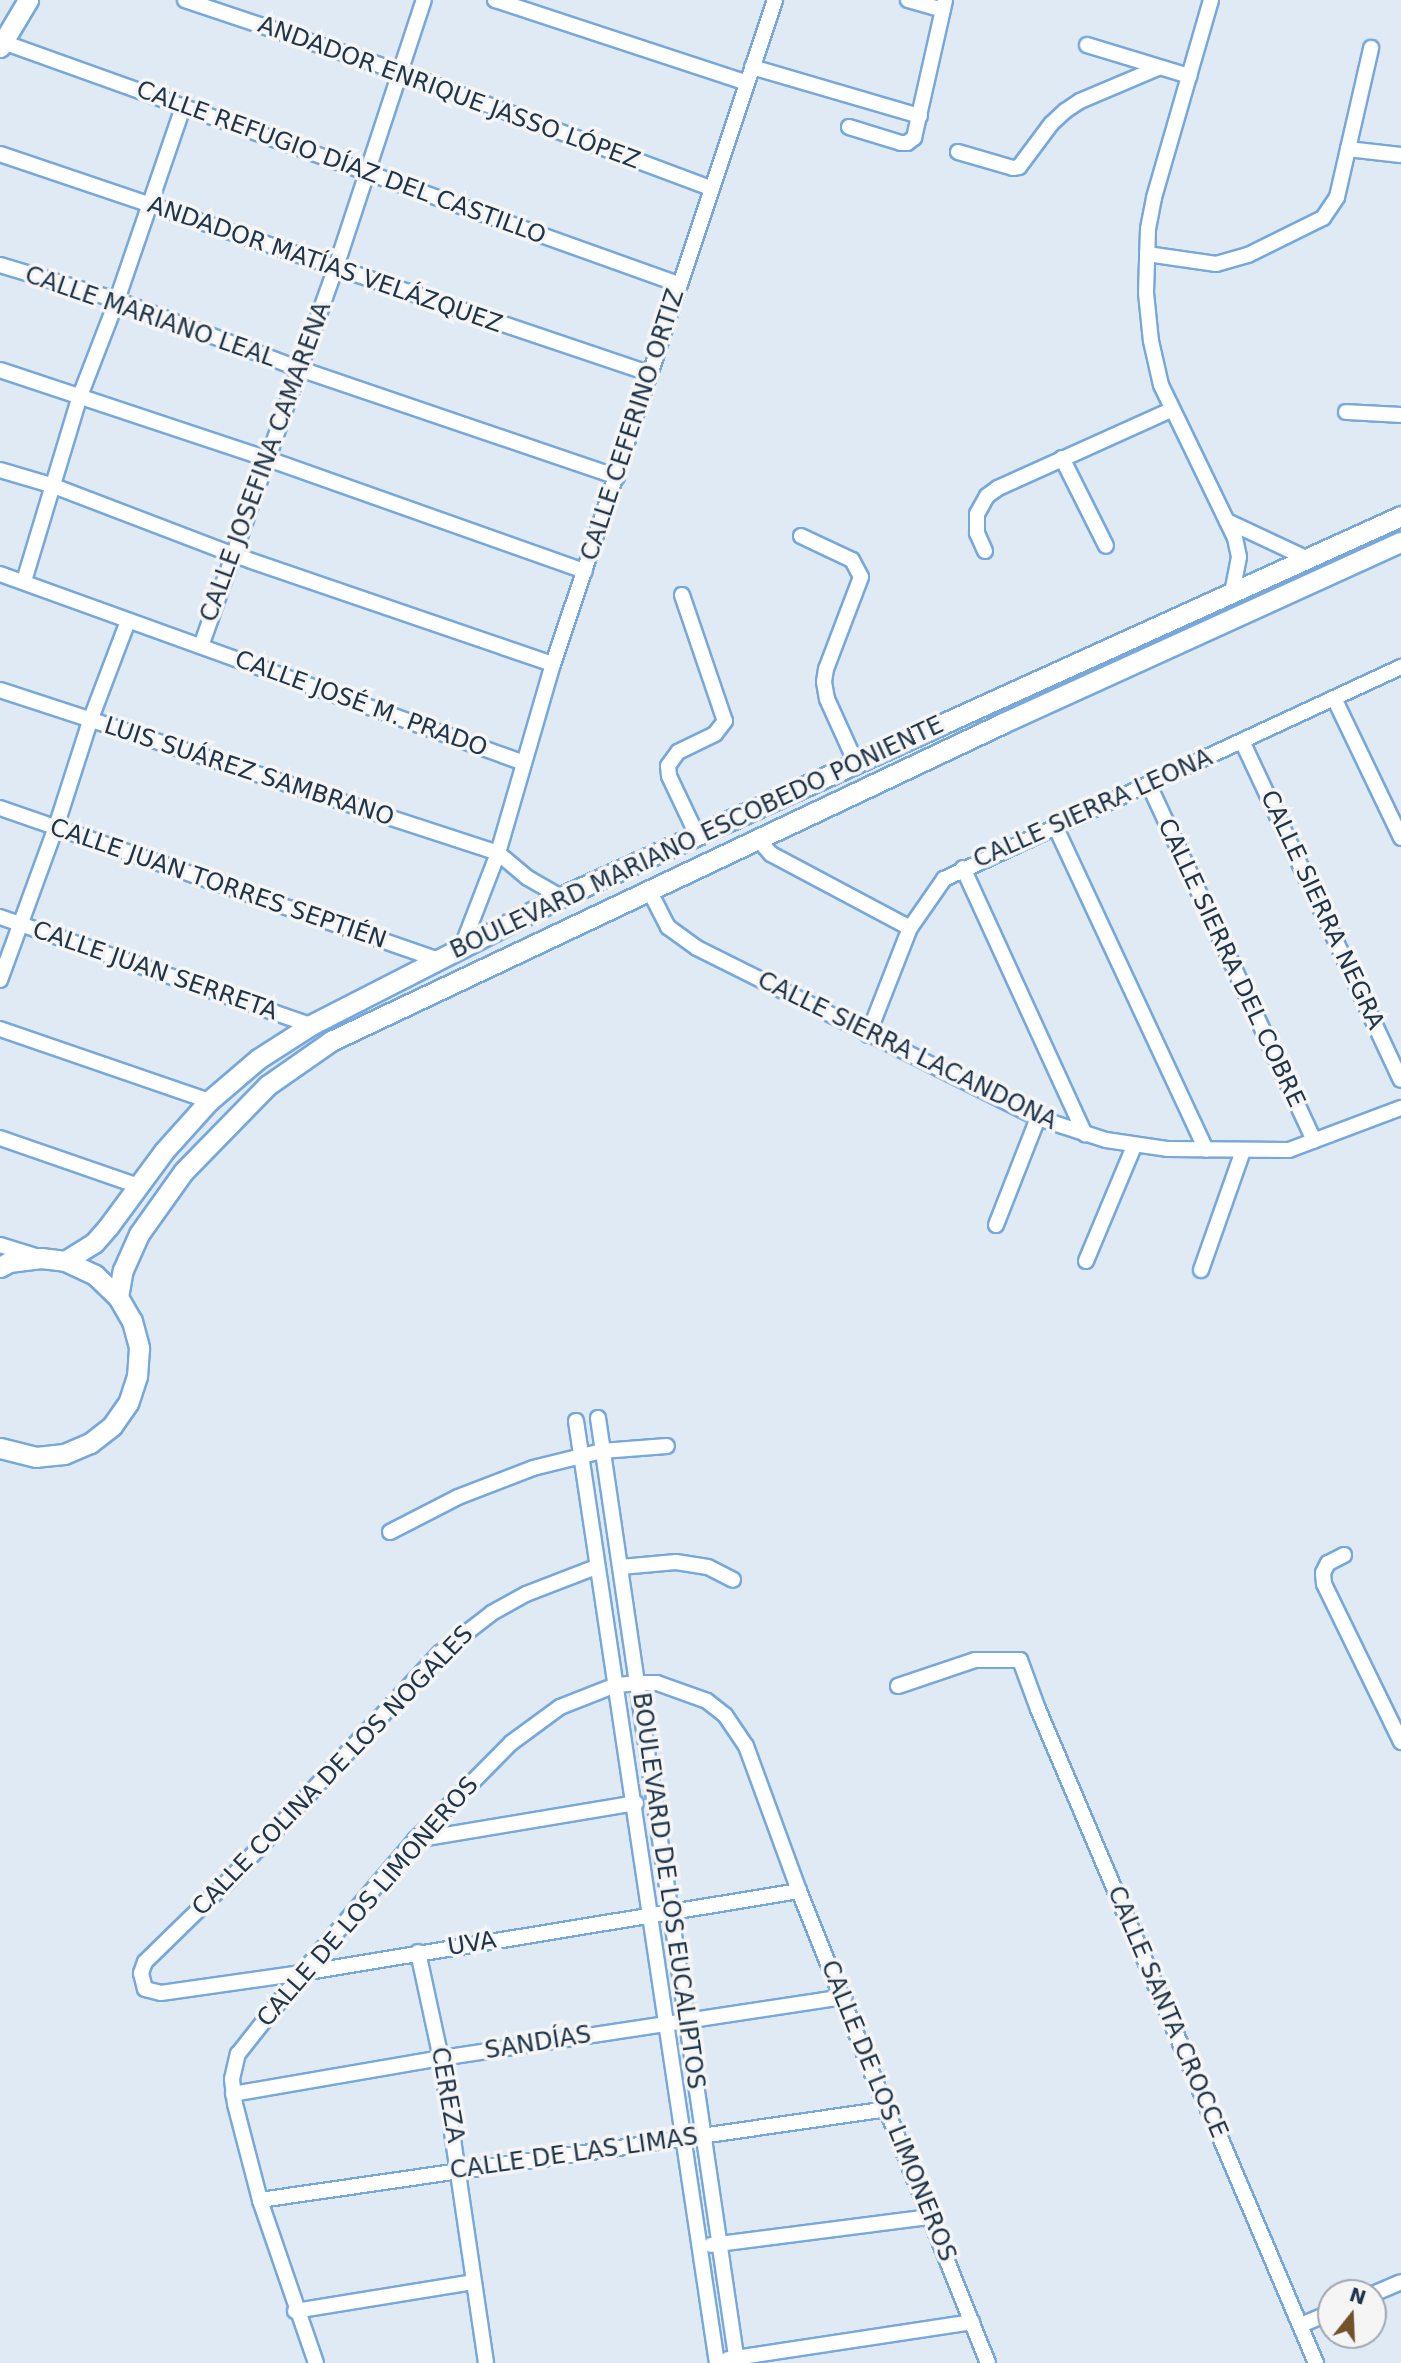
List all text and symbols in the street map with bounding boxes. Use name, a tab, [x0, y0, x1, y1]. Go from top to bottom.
street label: ANDADOR ENRIQUE JASSO LÓPEZ	[254, 10, 644, 176]
street label: CALLE REFUGIO DÍAZ DEL CASTILLO	[132, 75, 550, 251]
street label: ANDADOR MATÍAS VELÁZQUEZ	[144, 191, 506, 339]
street label: CALLE MARIANO LEAL	[21, 261, 279, 373]
street label: CALLE CEFERINO ORTIZ	[575, 286, 691, 564]
street label: CALLE JOSEFINA CAMARENA	[195, 298, 337, 626]
street label: CALLE JOSÉ M. PRADO	[231, 645, 491, 763]
street label: LUIS SUÁREZ SAMBRANO	[100, 711, 398, 833]
street label: BOULEVARD MARIANO ESCOBEDO PONIENTE	[446, 711, 948, 965]
street label: CALLE SIERRA LEONA	[969, 743, 1217, 875]
street label: CALLE SIERRA NEGRA	[1254, 786, 1390, 1034]
street label: CALLE JUAN TORRES SEPTIÉN	[46, 813, 390, 955]
street label: CALLE SIERRA DEL COBRE	[1151, 814, 1311, 1112]
street label: CALLE JUAN SERRETA	[29, 915, 281, 1027]
street label: CALLE SIERRA LACANDONA	[753, 966, 1061, 1136]
street label: CALLE COLINA DE LOS NOGALES	[186, 1620, 480, 1922]
street label: BOULEVARD DE LOS EUCALIPTOS	[626, 1691, 710, 2091]
street label: CALLE DE LOS LIMONEROS	[251, 1771, 485, 2033]
street label: CALLE SANTA CROCCE	[1101, 1882, 1233, 2142]
street label: UVA	[446, 1926, 498, 1962]
street label: CALLE DE LOS LIMONEROS	[814, 1956, 962, 2266]
street label: SANDÍAS	[483, 2020, 593, 2066]
street label: CEREZA	[424, 2045, 470, 2145]
street label: CALLE DE LAS LIMAS	[448, 2122, 700, 2186]
north arrow	[1317, 2279, 1387, 2349]
text: N	[1347, 2283, 1369, 2309]

